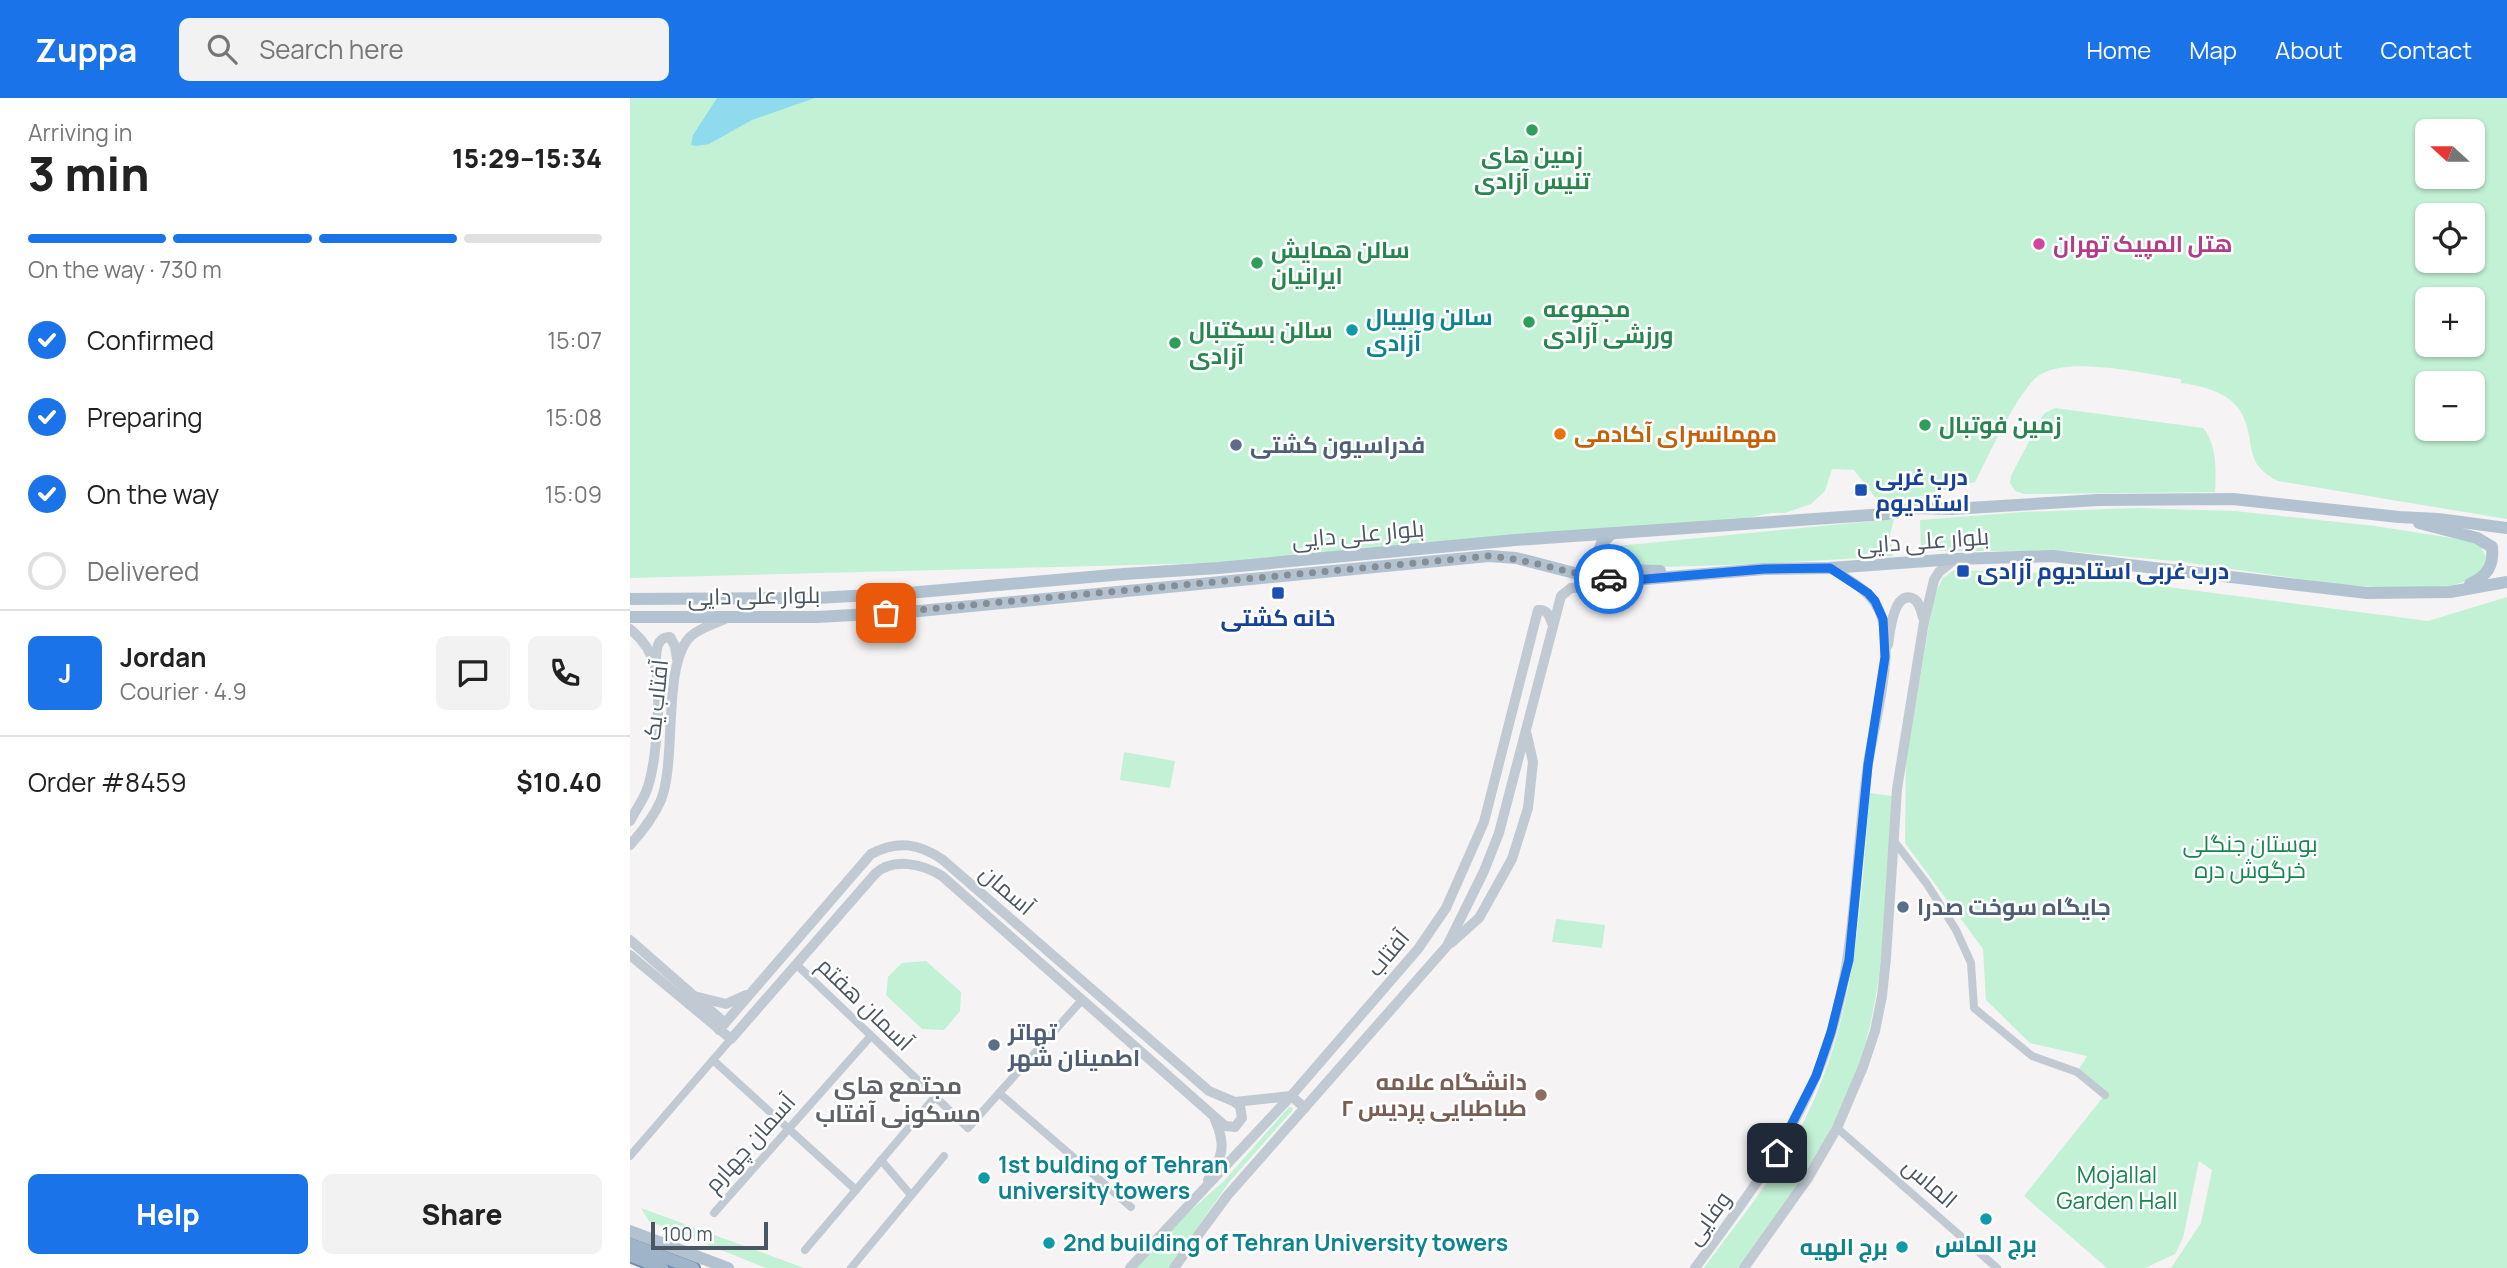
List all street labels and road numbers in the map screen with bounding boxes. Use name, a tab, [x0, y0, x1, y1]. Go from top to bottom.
street label: بلوار علی دایی	[1290, 511, 1425, 555]
street label: بلوار علی دایی	[1856, 519, 1990, 561]
street label: بلوار علی دایی	[687, 578, 821, 612]
street label: آفتاب یک	[635, 658, 675, 742]
street label: آسمان	[973, 857, 1042, 922]
street label: آفتاب	[1358, 922, 1416, 983]
street label: آسمان هفتم	[810, 949, 921, 1058]
street label: آسمان چهارم	[696, 1086, 803, 1199]
street label: الماس	[1897, 1150, 1965, 1215]
street label: وفایی	[1677, 1184, 1738, 1251]

